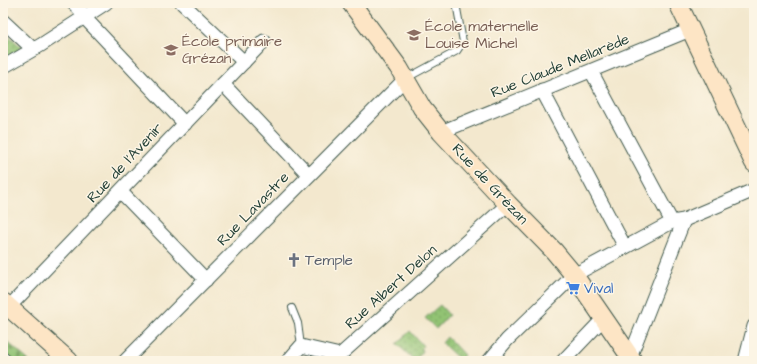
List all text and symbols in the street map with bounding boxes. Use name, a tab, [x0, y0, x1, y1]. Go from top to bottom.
place label: École maternelle Louise Michel	[425, 16, 539, 54]
school or university icon: École maternelle Louise Michel	[406, 27, 422, 43]
street label: Rue Claude Mellarède	[488, 29, 632, 103]
place label: École primaire Grézan	[182, 31, 282, 69]
school or university icon: École primaire Grézan	[163, 42, 179, 58]
street label: Rue de l'Avenir	[82, 118, 168, 208]
street label: Rue de Grézan	[447, 139, 533, 229]
street label: Rue Lavastre	[212, 167, 294, 251]
street label: Rue Albert Delon	[340, 240, 442, 334]
place label: Temple	[305, 250, 353, 271]
church icon: Temple	[286, 252, 302, 268]
place label: Vival	[584, 278, 613, 299]
supermarket icon: Vival	[565, 280, 581, 296]

